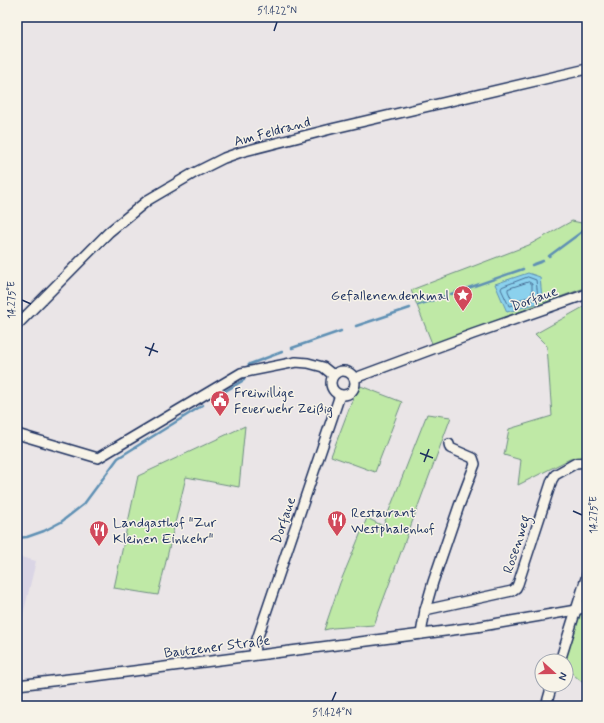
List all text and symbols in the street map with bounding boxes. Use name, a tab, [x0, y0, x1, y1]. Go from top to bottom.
text: 51.422°N	[257, 4, 297, 18]
street label: Am Feldrand	[232, 113, 313, 151]
text: 14.275°E	[5, 281, 19, 319]
street label: Dorfaue	[509, 282, 560, 316]
place icon: Gefallenendenkmal	[452, 284, 474, 312]
place label: Gefallenendenkmal	[331, 287, 449, 305]
place label: Freiwillige Feuerwehr Zeißig	[234, 384, 333, 418]
public building icon: Freiwillige Feuerwehr Zeißig	[209, 389, 231, 417]
street label: Dorfaue	[268, 494, 300, 546]
text: 14.275°E	[587, 496, 601, 534]
place label: Restaurant Westphalenhof	[351, 504, 435, 538]
restaurant icon: Restaurant Westphalenhof	[326, 509, 348, 537]
street label: Rosenweg	[499, 513, 537, 576]
place label: Landgasthof "Zur Kleinen Einkehr"	[113, 514, 217, 548]
restaurant icon: Landgasthof "Zur Kleinen Einkehr"	[88, 519, 110, 547]
street label: Bautzener Straße	[163, 632, 271, 662]
north arrow	[534, 653, 574, 693]
text: N	[555, 670, 570, 682]
text: 51.424°N	[312, 706, 352, 720]

